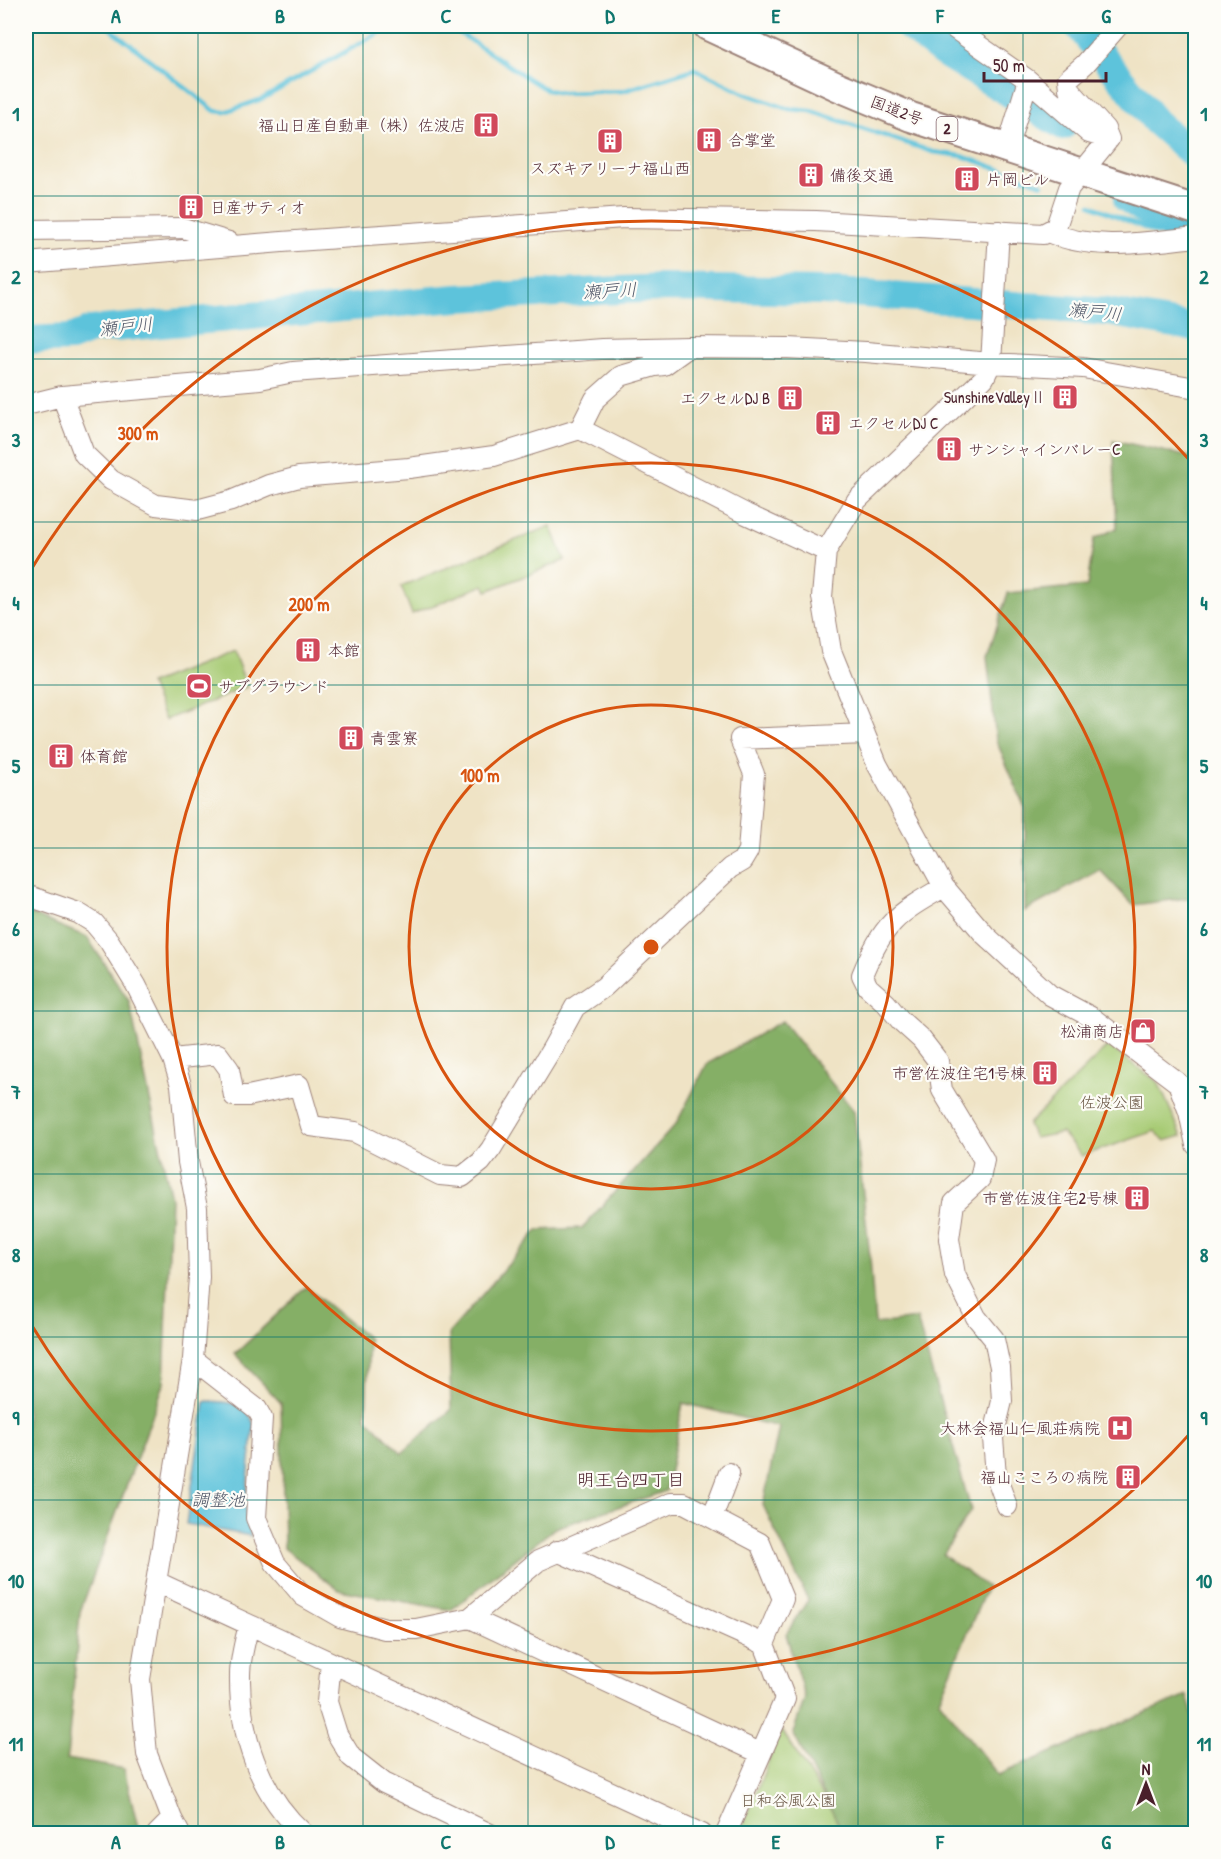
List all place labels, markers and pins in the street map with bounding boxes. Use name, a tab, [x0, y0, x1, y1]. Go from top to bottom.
building icon: 福山日産自動車（株）佐波店	[471, 110, 501, 140]
place label: 福山日産自動車（株）佐波店	[258, 114, 466, 136]
building icon: 合掌堂	[694, 125, 724, 155]
building icon: スズキアリーナ福山西	[595, 126, 625, 156]
place label: 合掌堂	[728, 129, 776, 151]
place label: スズキアリーナ福山西	[530, 157, 690, 179]
building icon: 備後交通	[796, 160, 826, 190]
place label: 備後交通	[830, 164, 894, 186]
building icon: 片岡ビル	[952, 164, 982, 194]
place label: 片岡ビル	[986, 168, 1050, 190]
building icon: 日産サティオ	[176, 192, 206, 222]
place label: 日産サティオ	[210, 196, 306, 218]
building icon: SunshineValleyⅡ	[1050, 382, 1080, 412]
building icon: エクセルDJ B	[775, 383, 805, 413]
place label: SunshineValleyⅡ	[944, 386, 1046, 408]
place label: エクセルDJ B	[680, 387, 770, 409]
building icon: エクセルDJ C	[813, 408, 843, 438]
place label: エクセルDJ C	[848, 412, 939, 434]
building icon: サンシャインバレーC	[934, 434, 964, 464]
place label: サンシャインバレーC	[968, 438, 1121, 460]
building icon: 本館	[293, 635, 323, 665]
place label: 本館	[328, 639, 360, 661]
sports icon: サブグラウンド	[184, 671, 214, 701]
place label: サブグラウンド	[218, 675, 329, 697]
building icon: 青雲寮	[336, 723, 366, 753]
place label: 青雲寮	[370, 727, 418, 749]
building icon: 体育館	[46, 741, 76, 771]
place label: 体育館	[80, 745, 128, 767]
centre of rings	[641, 937, 661, 957]
shop icon: 松浦商店	[1128, 1016, 1158, 1046]
place label: 松浦商店	[1060, 1020, 1124, 1042]
building icon: 市営佐波住宅1号棟	[1030, 1058, 1060, 1088]
place label: 市営佐波住宅1号棟	[892, 1062, 1026, 1084]
building icon: 市営佐波住宅2号棟	[1122, 1183, 1152, 1213]
place label: 市営佐波住宅2号棟	[983, 1187, 1118, 1209]
hospital icon: 大林会福山仁風荘病院	[1105, 1413, 1135, 1443]
place label: 大林会福山仁風荘病院	[940, 1417, 1100, 1439]
building icon: 福山こころの病院	[1113, 1462, 1143, 1492]
place label: 福山こころの病院	[980, 1466, 1108, 1488]

